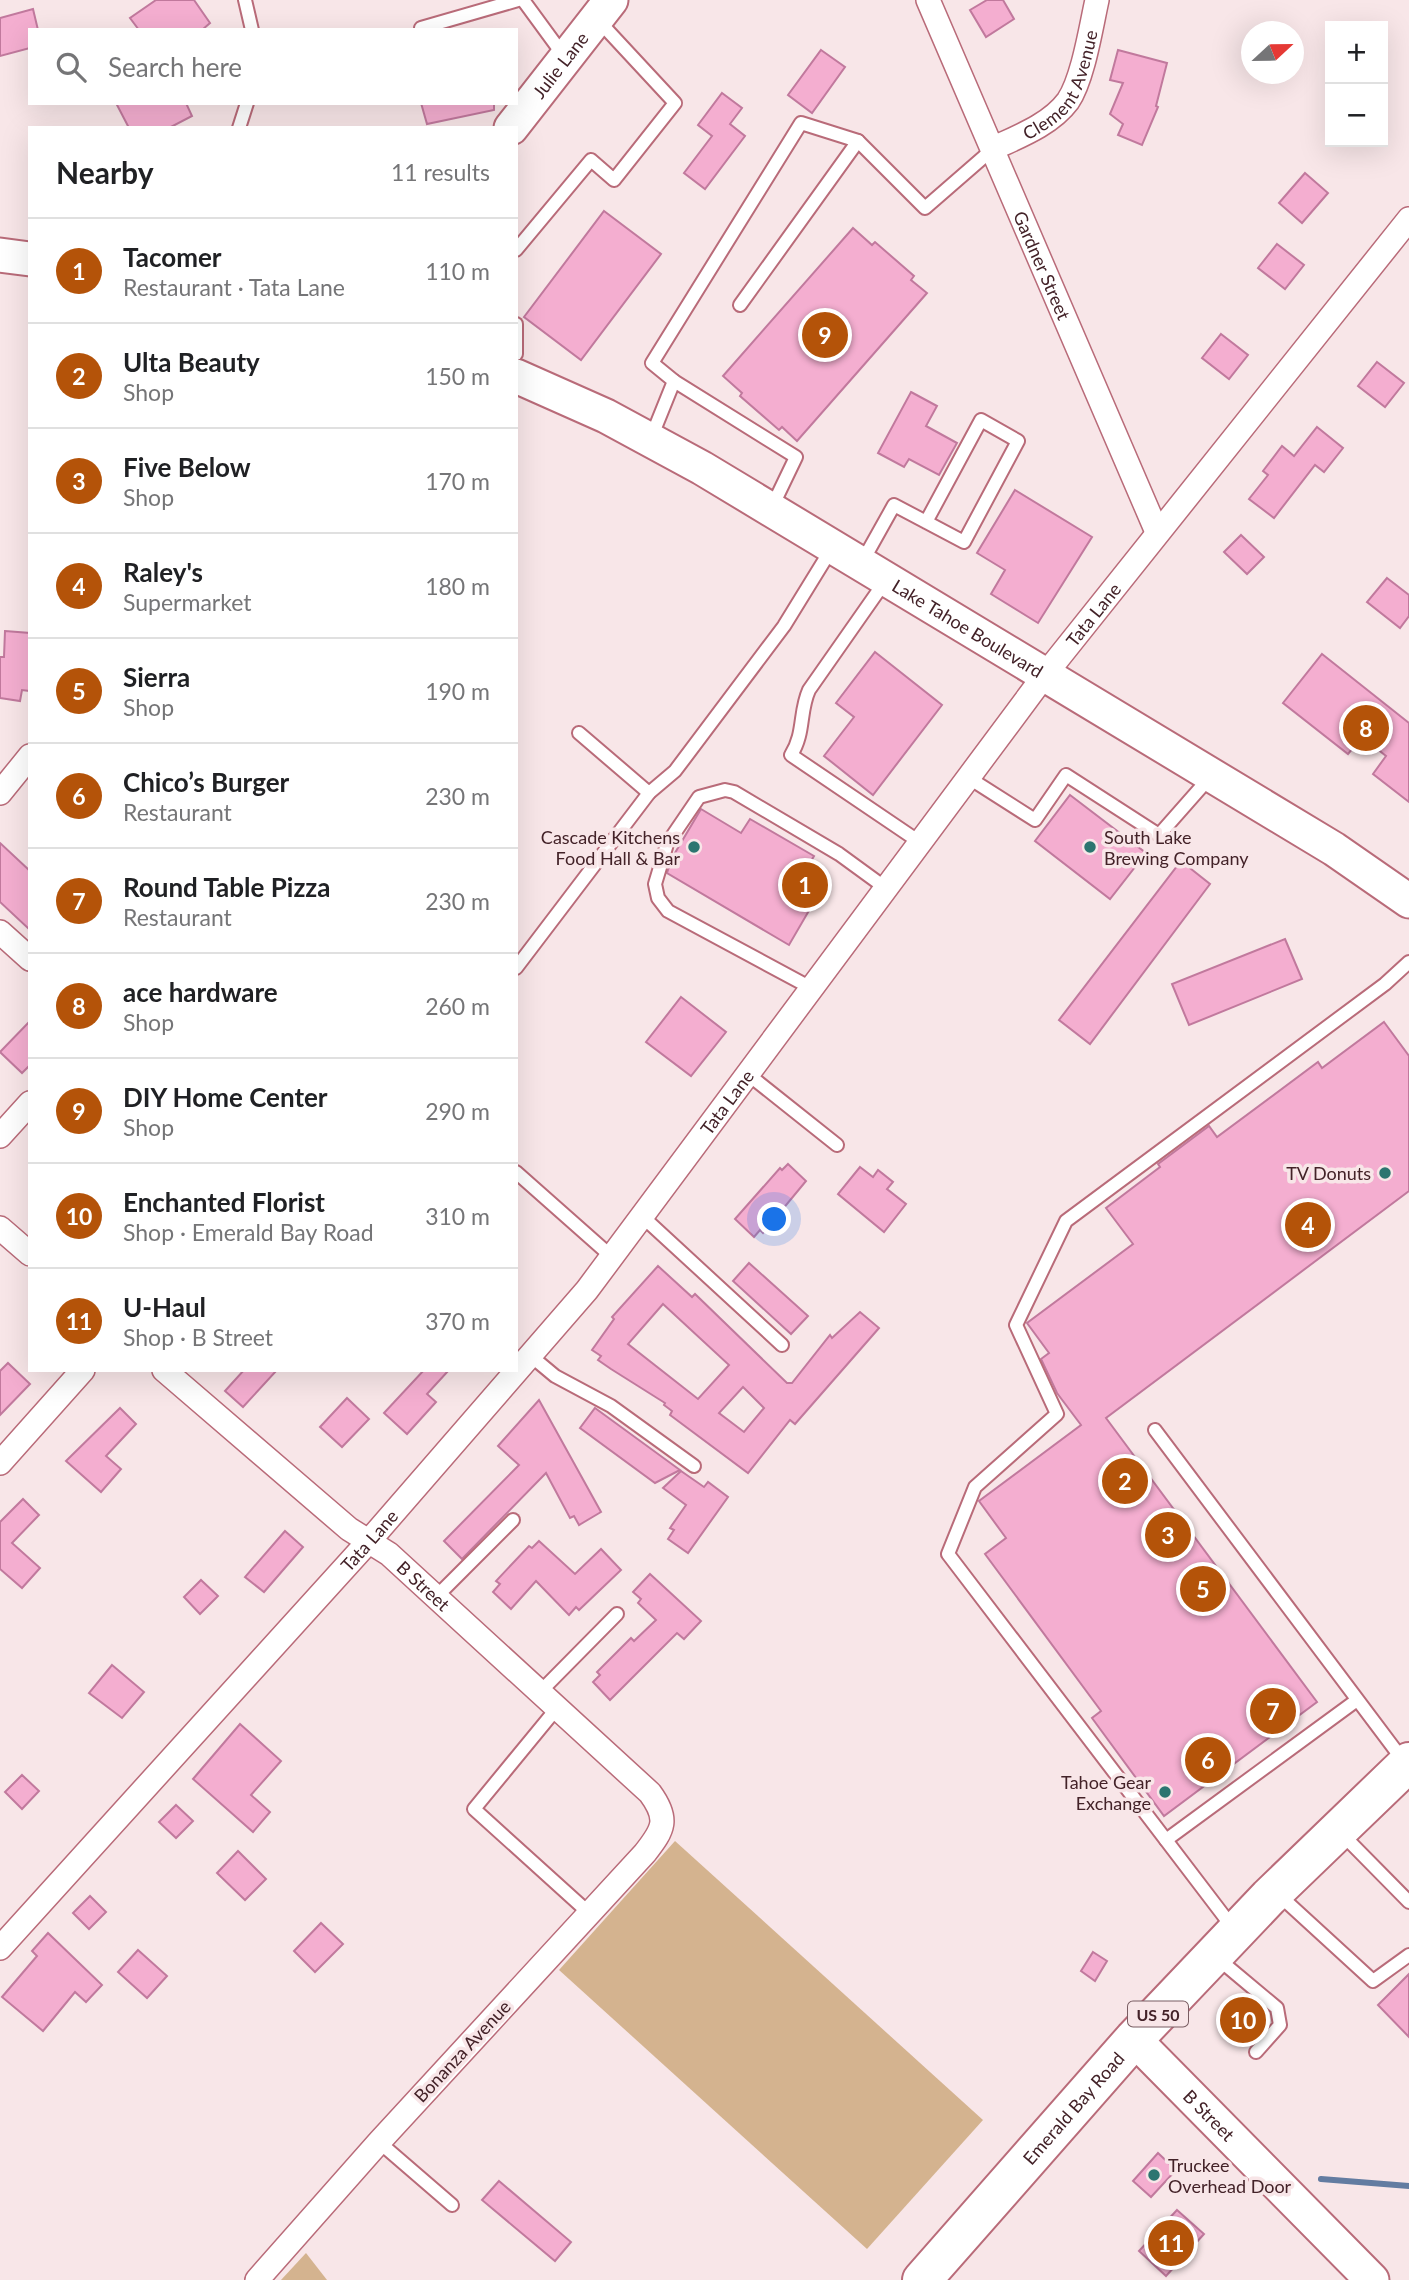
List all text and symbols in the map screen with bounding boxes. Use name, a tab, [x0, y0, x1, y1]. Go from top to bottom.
north arrow	[1241, 21, 1304, 84]
map controls	[1325, 21, 1388, 147]
button: +	[1325, 21, 1388, 84]
search box	[28, 28, 518, 105]
street label: Julie Lane	[528, 28, 593, 102]
street label: Clement Avenue	[1019, 28, 1102, 144]
icon: search	[52, 48, 90, 86]
text: Search here	[108, 51, 242, 83]
button: −	[1325, 84, 1388, 147]
text: Nearby	[56, 154, 154, 190]
text: 11 results	[391, 158, 490, 186]
street label: Gardner Street	[1009, 208, 1076, 324]
text: Tacomer	[123, 241, 222, 273]
text: 1	[72, 257, 86, 285]
text: 110 m	[425, 257, 490, 285]
text: Restaurant · Tata Lane	[123, 273, 345, 301]
pin: 9	[802, 309, 848, 361]
text: Ulta Beauty	[123, 346, 260, 378]
text: 2	[72, 362, 86, 390]
text: 150 m	[425, 362, 490, 390]
text: Shop	[123, 378, 174, 406]
text: Five Below	[123, 451, 251, 483]
text: 3	[72, 467, 86, 495]
text: 170 m	[425, 467, 490, 495]
text: Shop	[123, 483, 174, 511]
text: Raley's	[123, 556, 203, 588]
text: 4	[72, 572, 86, 600]
text: 180 m	[425, 572, 490, 600]
street label: Lake Tahoe Boulevard	[888, 574, 1047, 682]
street label: Tata Lane	[1061, 578, 1125, 651]
text: Supermarket	[123, 588, 252, 616]
text: Sierra	[123, 661, 190, 693]
text: 5	[72, 677, 86, 705]
text: 190 m	[425, 677, 490, 705]
text: Shop	[123, 693, 174, 721]
pin: 8	[1343, 702, 1389, 754]
text: Chico’s Burger	[123, 766, 289, 798]
text: 6	[72, 782, 86, 810]
text: 230 m	[425, 782, 490, 810]
text: Restaurant	[123, 798, 232, 826]
place label: Cascade Kitchens Food Hall & Bar	[541, 826, 680, 869]
place label: South Lake Brewing Company	[1104, 826, 1249, 869]
marker: Cascade Kitchens Food Hall & Bar	[686, 839, 702, 855]
marker: South Lake Brewing Company	[1082, 839, 1098, 855]
pin: 1	[782, 859, 828, 911]
text: Round Table Pizza	[123, 871, 330, 903]
text: 7	[72, 887, 86, 915]
text: 230 m	[425, 887, 490, 915]
text: Restaurant	[123, 903, 232, 931]
text: ace hardware	[123, 976, 278, 1008]
text: 8	[72, 992, 86, 1020]
text: 260 m	[425, 992, 490, 1020]
text: Shop	[123, 1008, 174, 1036]
street label: Tata Lane	[696, 1065, 758, 1139]
text: DIY Home Center	[123, 1081, 328, 1113]
text: 9	[72, 1097, 86, 1125]
text: 290 m	[425, 1097, 490, 1125]
text: Shop	[123, 1113, 174, 1141]
place label: TV Donuts	[1286, 1162, 1371, 1184]
marker: TV Donuts	[1377, 1165, 1393, 1181]
text: Enchanted Florist	[123, 1186, 325, 1218]
pin: 4	[1285, 1199, 1331, 1251]
text: 10	[66, 1202, 92, 1230]
text: 310 m	[425, 1202, 490, 1230]
your location	[757, 1202, 791, 1236]
text: Shop · Emerald Bay Road	[123, 1218, 374, 1246]
text: U-Haul	[123, 1291, 206, 1323]
text: 11	[66, 1307, 92, 1335]
text: 370 m	[425, 1307, 490, 1335]
text: Shop · B Street	[123, 1323, 273, 1351]
pin: 2	[1102, 1455, 1148, 1507]
street label: Tata Lane	[336, 1505, 402, 1576]
pin: 3	[1145, 1509, 1191, 1561]
street label: B Street	[393, 1556, 455, 1616]
pin: 5	[1180, 1563, 1226, 1615]
pin: 7	[1250, 1685, 1296, 1737]
pin: 6	[1185, 1734, 1231, 1786]
place label: Tahoe Gear Exchange	[1061, 1771, 1151, 1814]
marker: Tahoe Gear Exchange	[1157, 1784, 1173, 1800]
pin: 10	[1220, 1994, 1266, 2046]
street label: Bonanza Avenue	[409, 1995, 515, 2107]
road number: US 50	[1128, 2002, 1188, 2026]
street label: Emerald Bay Road	[1018, 2047, 1129, 2169]
street label: B Street	[1179, 2085, 1240, 2146]
place label: Truckee Overhead Door	[1168, 2154, 1292, 2197]
marker: Truckee Overhead Door	[1146, 2167, 1162, 2183]
pin: 11	[1148, 2217, 1194, 2269]

